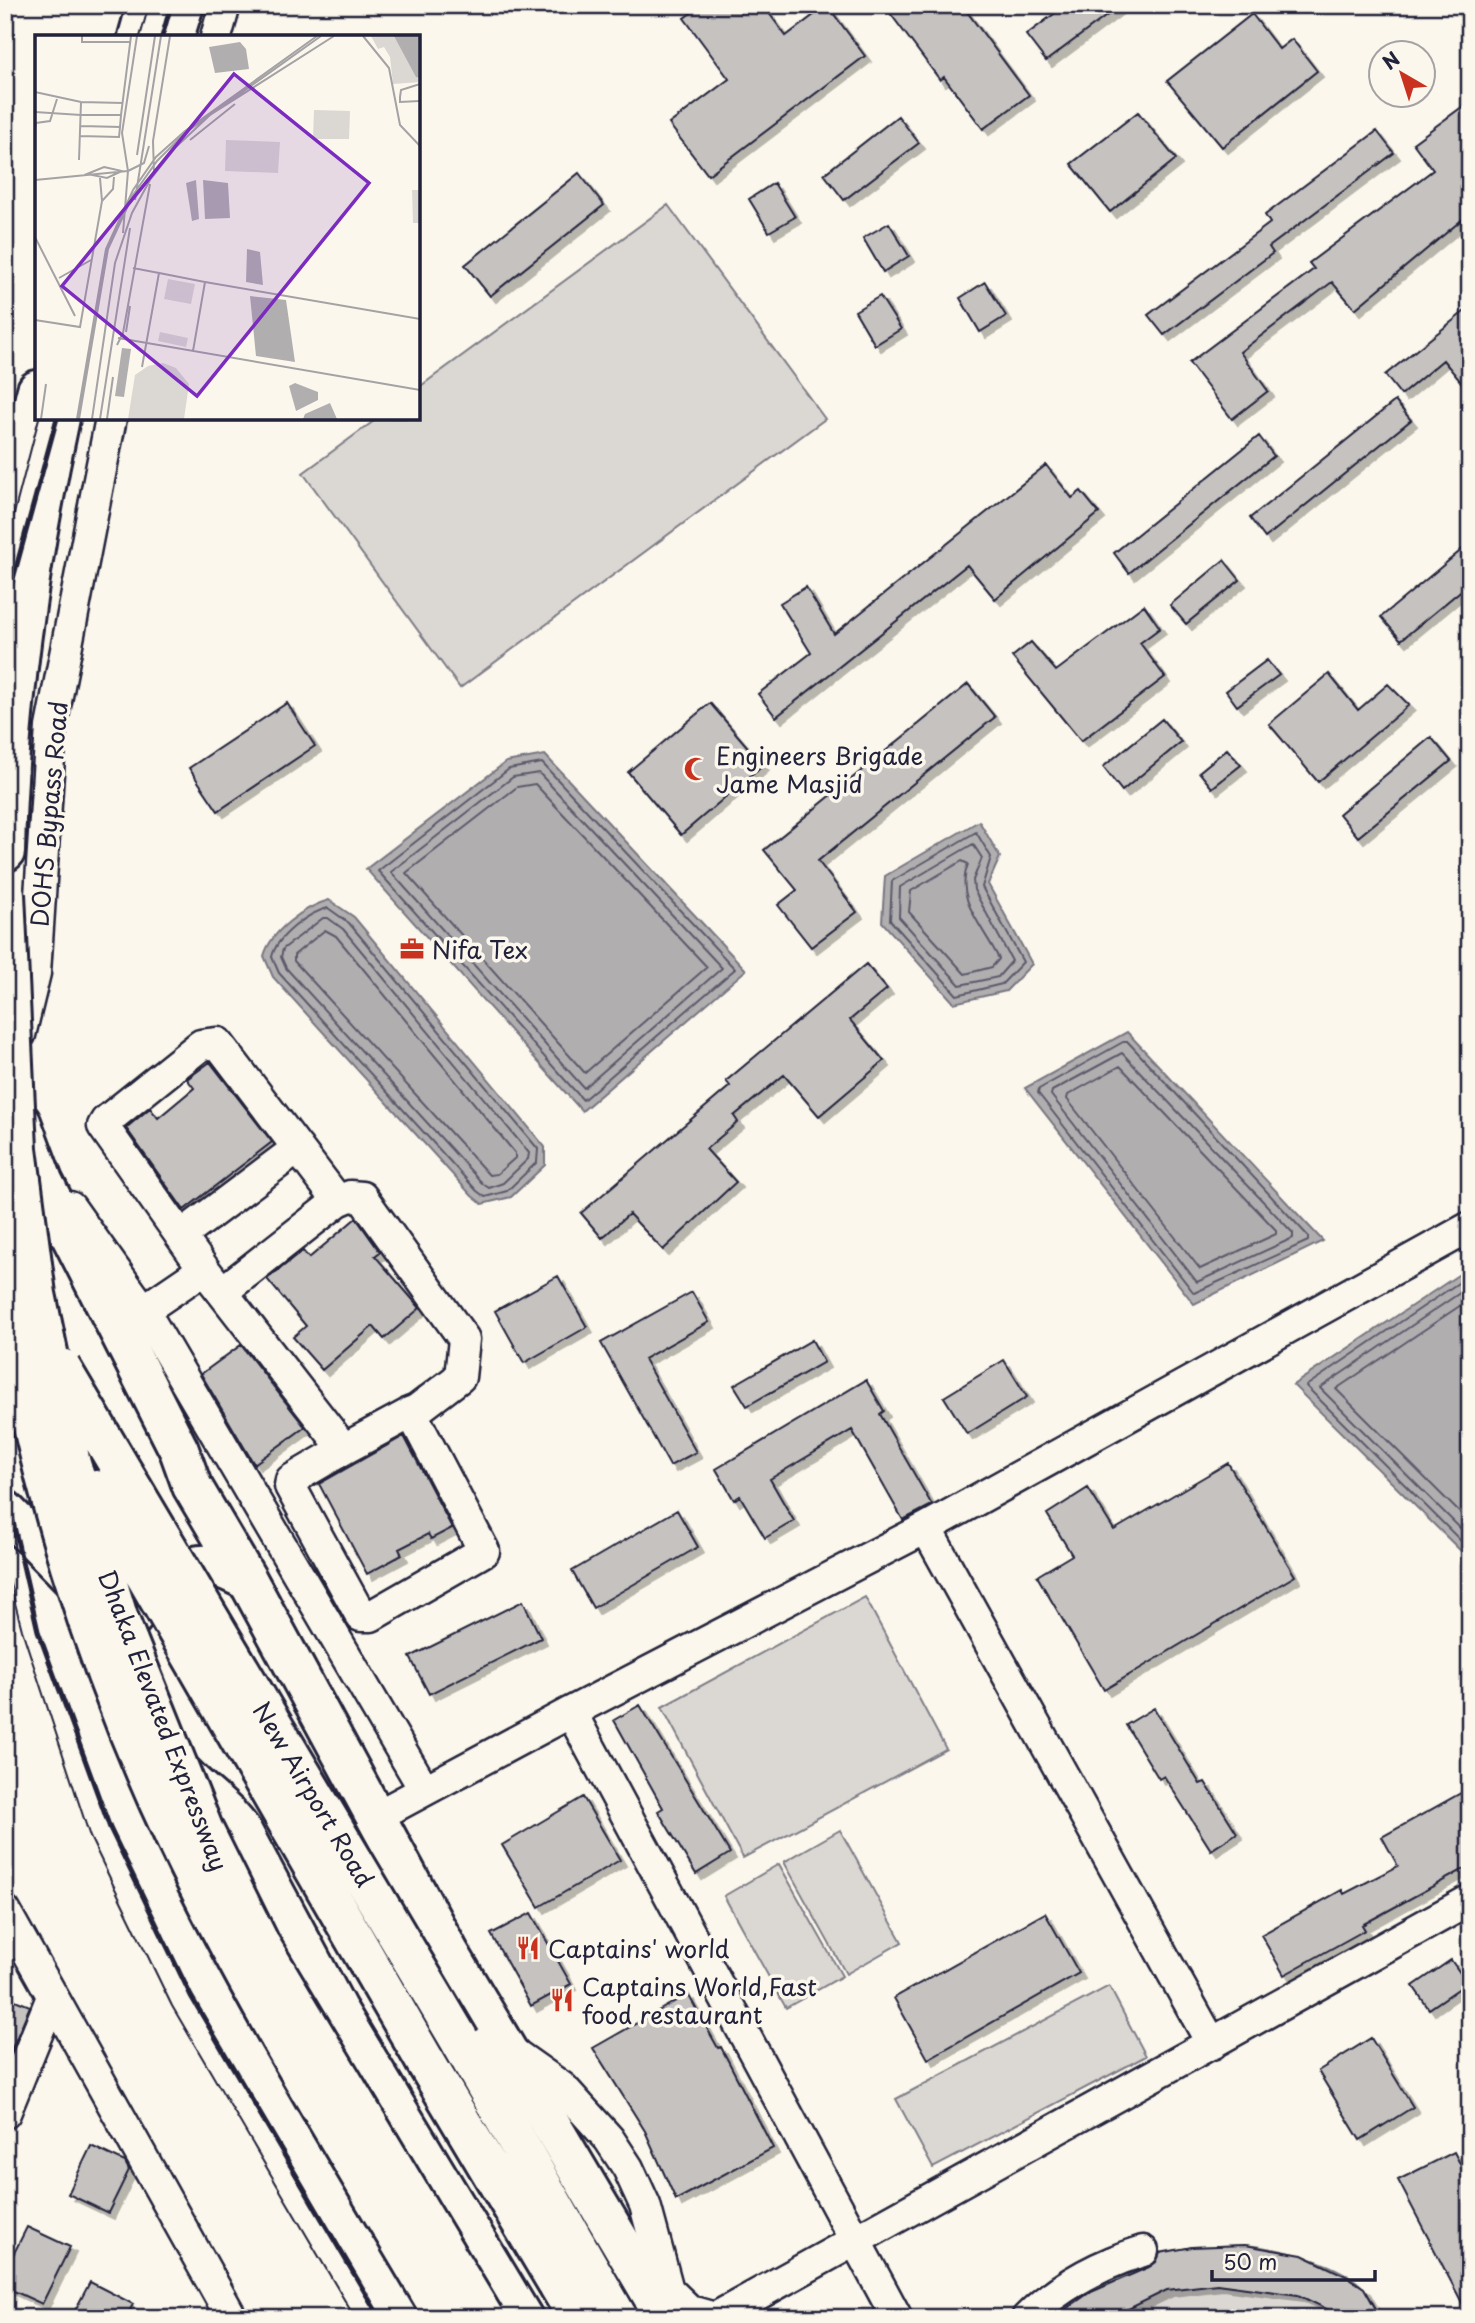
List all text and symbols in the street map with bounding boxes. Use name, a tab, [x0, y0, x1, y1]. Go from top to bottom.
inset map	[35, 35, 420, 420]
north arrow	[1366, 38, 1436, 108]
text: N	[1376, 44, 1405, 76]
street label: DOHS Bypass Road	[20, 700, 76, 928]
place label: Engineers Brigade Jame Masjid	[716, 737, 923, 801]
mosque icon: Engineers Brigade Jame Masjid	[682, 755, 710, 783]
place label: Nifa Tex	[432, 931, 528, 967]
office icon: Nifa Tex	[398, 935, 426, 963]
street label: Dhaka Elevated Expressway	[90, 1564, 238, 1876]
street label: New Airport Road	[244, 1695, 384, 1893]
place label: Captains' world	[548, 1930, 730, 1966]
restaurant icon: Captains' world	[514, 1934, 542, 1962]
place label: Captains World,Fast food restaurant	[582, 1968, 817, 2032]
restaurant icon: Captains World,Fast food restaurant	[548, 1986, 576, 2014]
scale bar	[1212, 2239, 1375, 2283]
text: 50 m	[1223, 2245, 1277, 2277]

